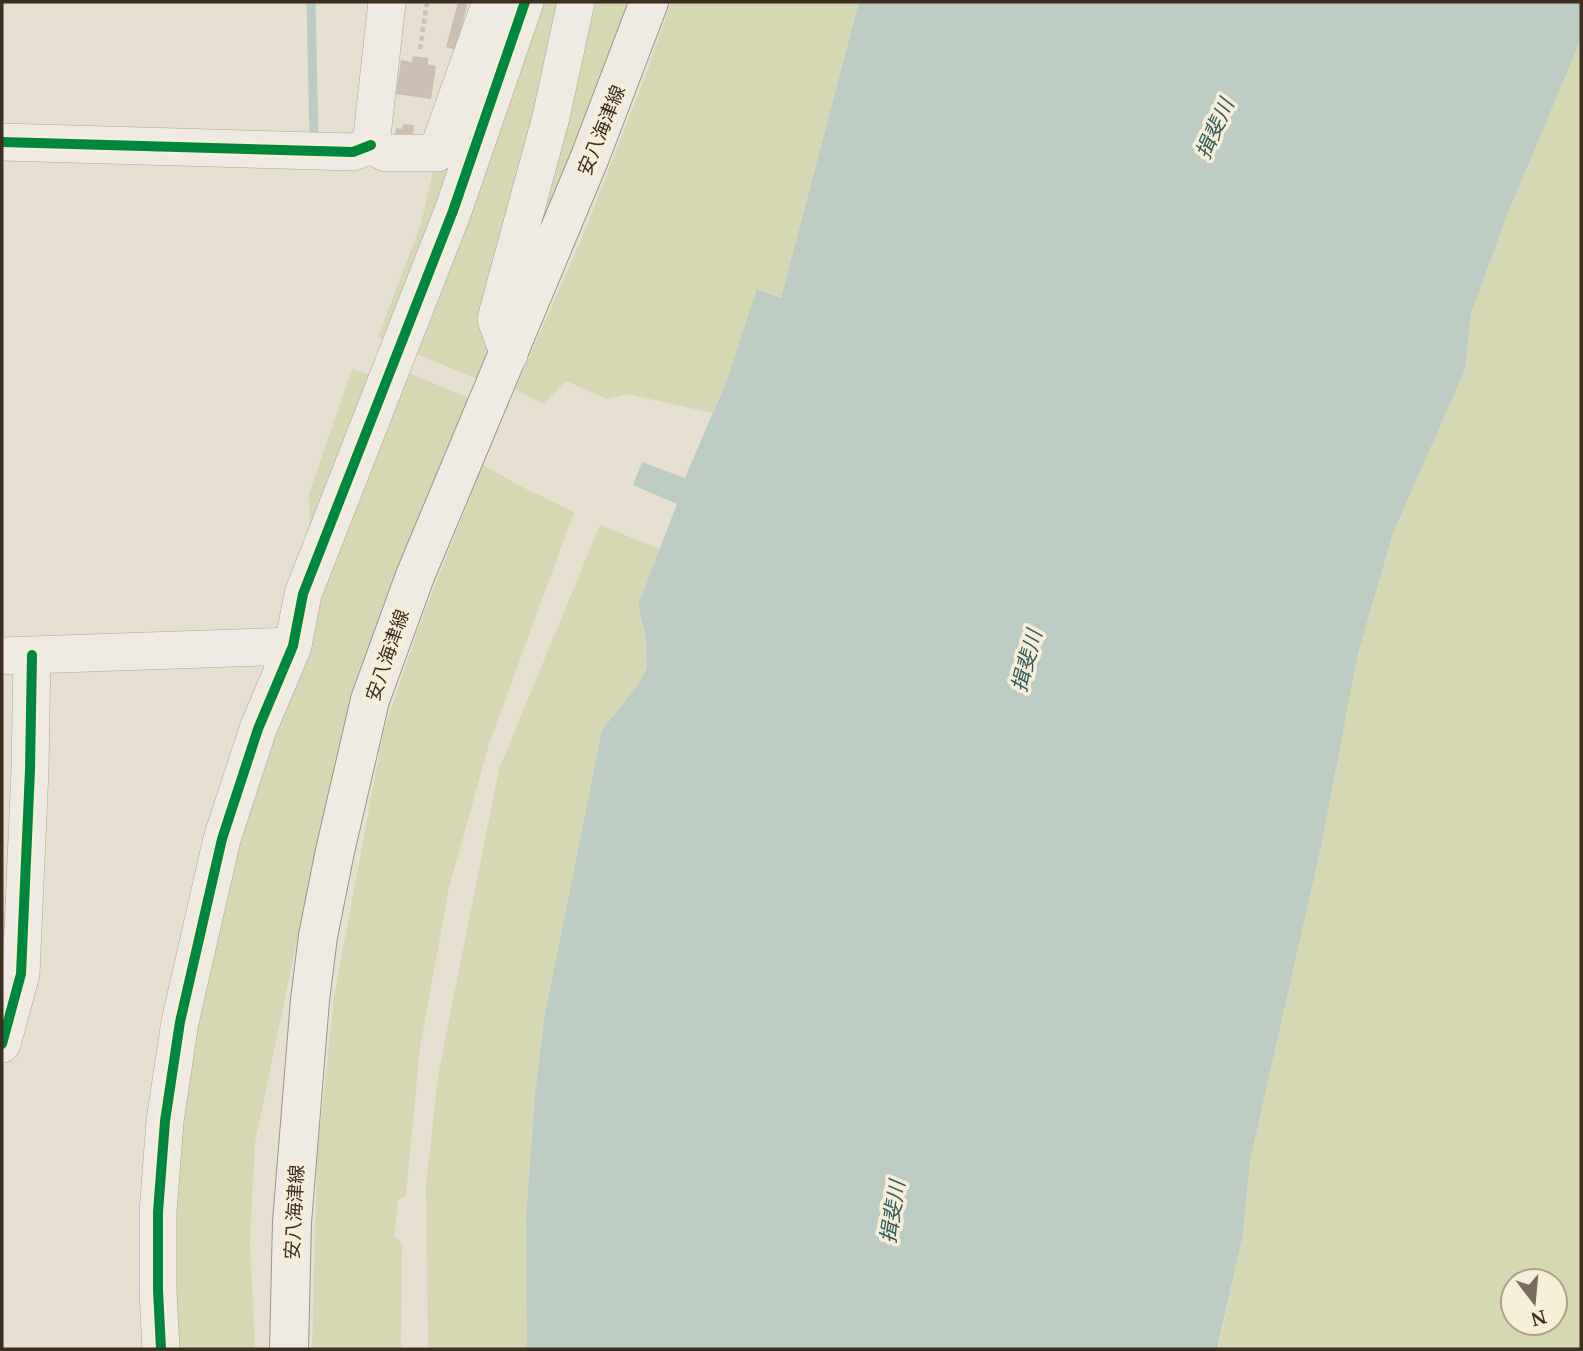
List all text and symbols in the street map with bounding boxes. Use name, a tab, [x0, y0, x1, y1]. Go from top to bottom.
street label: 安八海津線	[571, 81, 631, 179]
water label: 揖斐川	[1188, 92, 1241, 163]
street label: 安八海津線	[359, 606, 415, 704]
water label: 揖斐川	[1004, 625, 1048, 695]
street label: 安八海津線	[279, 1164, 309, 1260]
water label: 揖斐川	[873, 1177, 911, 1245]
north arrow	[1499, 1267, 1569, 1337]
text: N	[1528, 1304, 1549, 1333]

